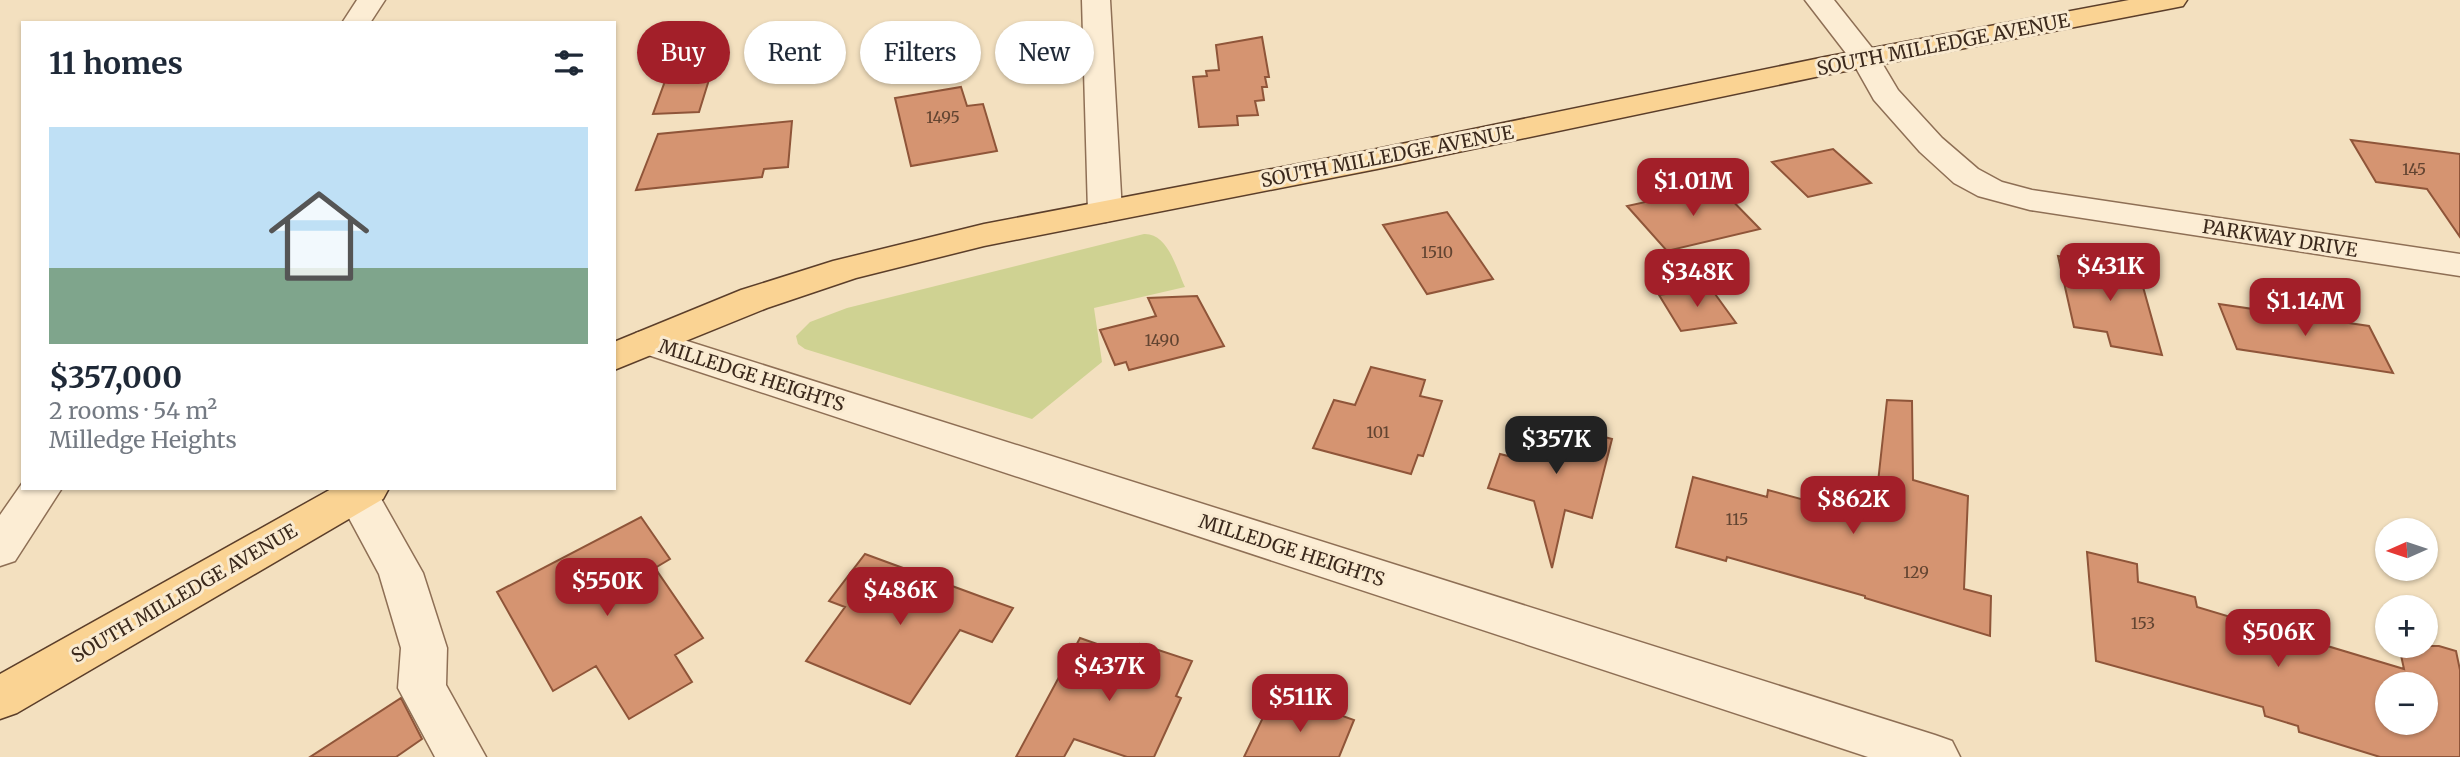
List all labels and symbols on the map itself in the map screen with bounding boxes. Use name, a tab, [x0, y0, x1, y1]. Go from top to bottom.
street label: SOUTH MILLEDGE AVENUE	[1815, 8, 2071, 80]
house number: 1495	[926, 107, 960, 127]
street label: SOUTH MILLEDGE AVENUE	[1259, 120, 1515, 192]
pin: $1.01M	[1636, 158, 1750, 218]
house number: 145	[2402, 159, 2426, 179]
street label: PARKWAY DRIVE	[2201, 214, 2359, 262]
house number: 1510	[1421, 242, 1453, 262]
pin: $431K	[2061, 244, 2159, 303]
pin: $348K	[1648, 250, 1746, 309]
pin: $1.14M	[2248, 278, 2362, 338]
house number: 1490	[1144, 330, 1180, 350]
street label: MILLEDGE HEIGHTS	[656, 334, 848, 416]
pin: $357K	[1507, 416, 1605, 476]
house number: 101	[1366, 422, 1390, 442]
pin: $862K	[1804, 476, 1902, 536]
street label: MILLEDGE HEIGHTS	[1196, 509, 1388, 591]
house number: 115	[1726, 509, 1748, 529]
street label: SOUTH MILLEDGE AVENUE	[67, 518, 301, 668]
north arrow	[2375, 518, 2438, 581]
pin: $550K	[558, 558, 656, 618]
house number: 129	[1903, 562, 1929, 582]
pin: $486K	[851, 568, 949, 627]
pin: $506K	[2229, 610, 2327, 669]
house number: 153	[2131, 613, 2155, 633]
pin: $437K	[1060, 644, 1158, 703]
pin: $511K	[1251, 674, 1349, 734]

